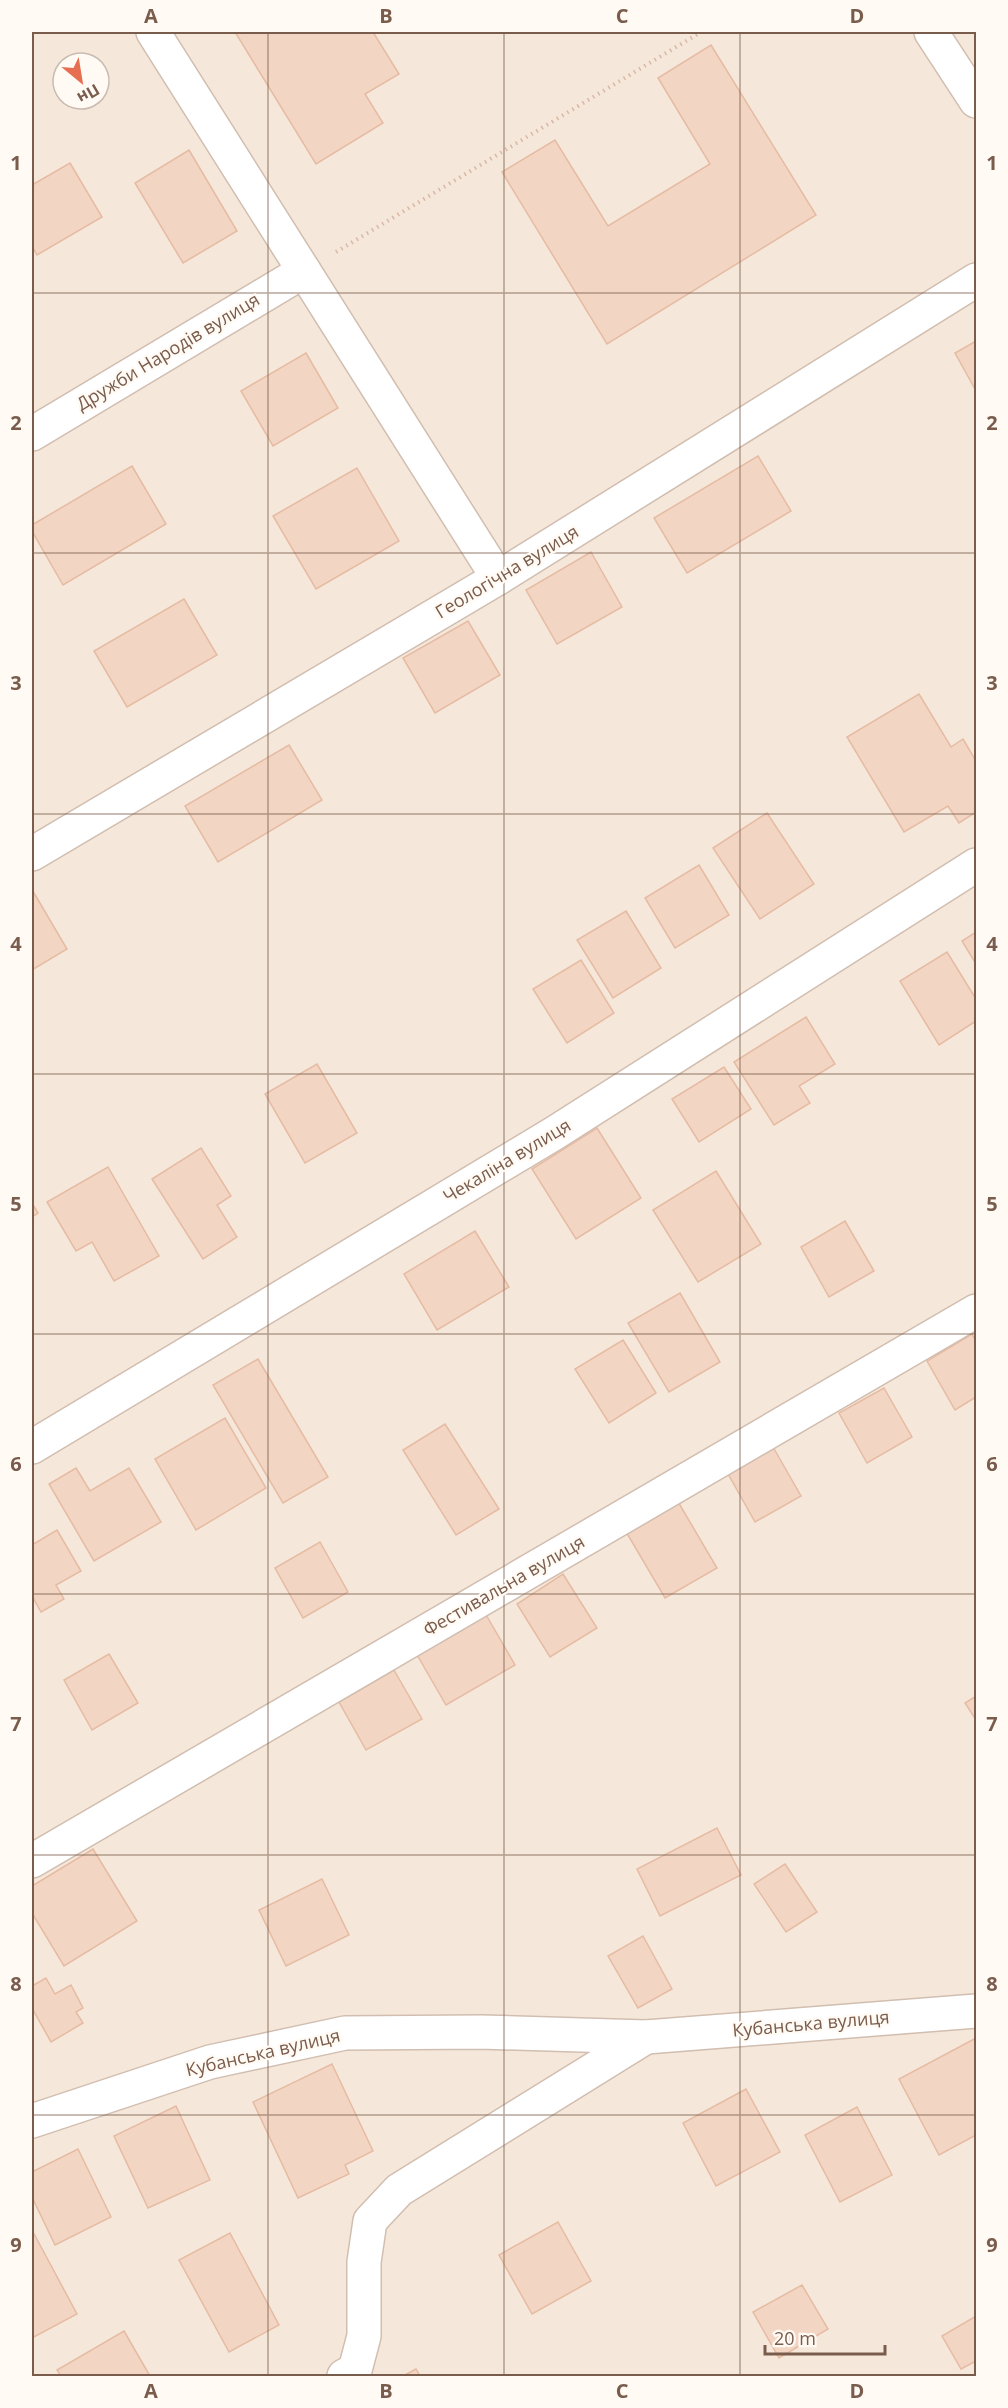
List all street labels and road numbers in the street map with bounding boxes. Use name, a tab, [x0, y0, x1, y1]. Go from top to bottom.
street label: Дружби Народів вулиця	[71, 287, 264, 415]
street label: Геологічна вулиця	[430, 519, 583, 623]
street label: Чекаліна вулиця	[438, 1112, 575, 1208]
street label: Фестивальна вулиця	[418, 1529, 589, 1641]
street label: Кубанська вулиця	[731, 2004, 890, 2042]
street label: Кубанська вулиця	[183, 2023, 342, 2081]

